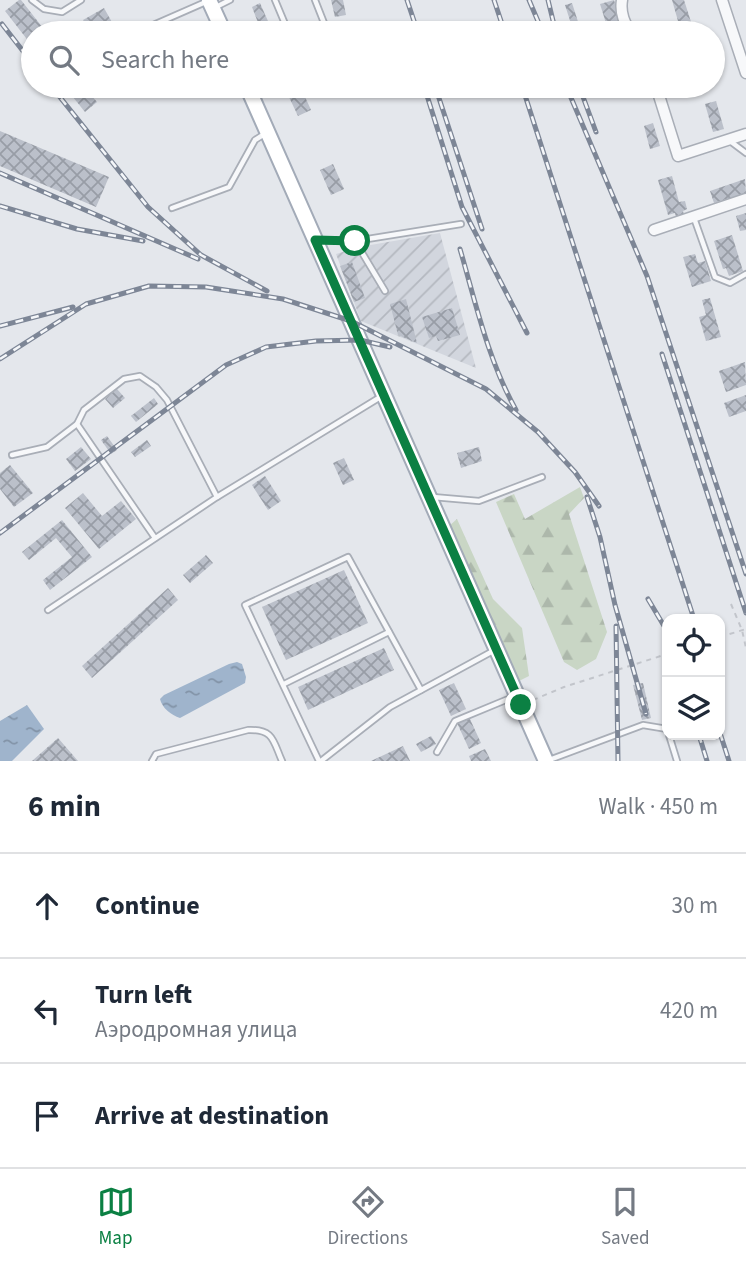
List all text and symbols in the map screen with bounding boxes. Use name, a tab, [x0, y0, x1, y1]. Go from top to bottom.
search box	[21, 21, 725, 98]
icon: search	[45, 41, 83, 79]
text: Search here	[101, 41, 229, 78]
route start	[339, 225, 370, 256]
map controls	[662, 614, 725, 740]
button: locate	[662, 614, 725, 677]
button: layers	[662, 677, 725, 740]
route end	[505, 689, 536, 720]
text: 6 min	[28, 785, 101, 828]
text: Walk · 450 m	[599, 790, 718, 823]
icon: ahead	[28, 887, 66, 925]
text: Continue	[95, 887, 200, 924]
text: 30 m	[671, 889, 718, 922]
text: Turn left	[95, 976, 192, 1013]
icon: left	[28, 992, 66, 1030]
text: 420 m	[660, 994, 718, 1027]
text: Аэродромная улица	[95, 1013, 297, 1046]
icon: arrive	[28, 1097, 66, 1135]
text: Arrive at destination	[95, 1097, 329, 1134]
tab: Map	[97, 1183, 135, 1252]
tab: Directions	[328, 1183, 408, 1252]
tab: Saved	[601, 1183, 649, 1252]

